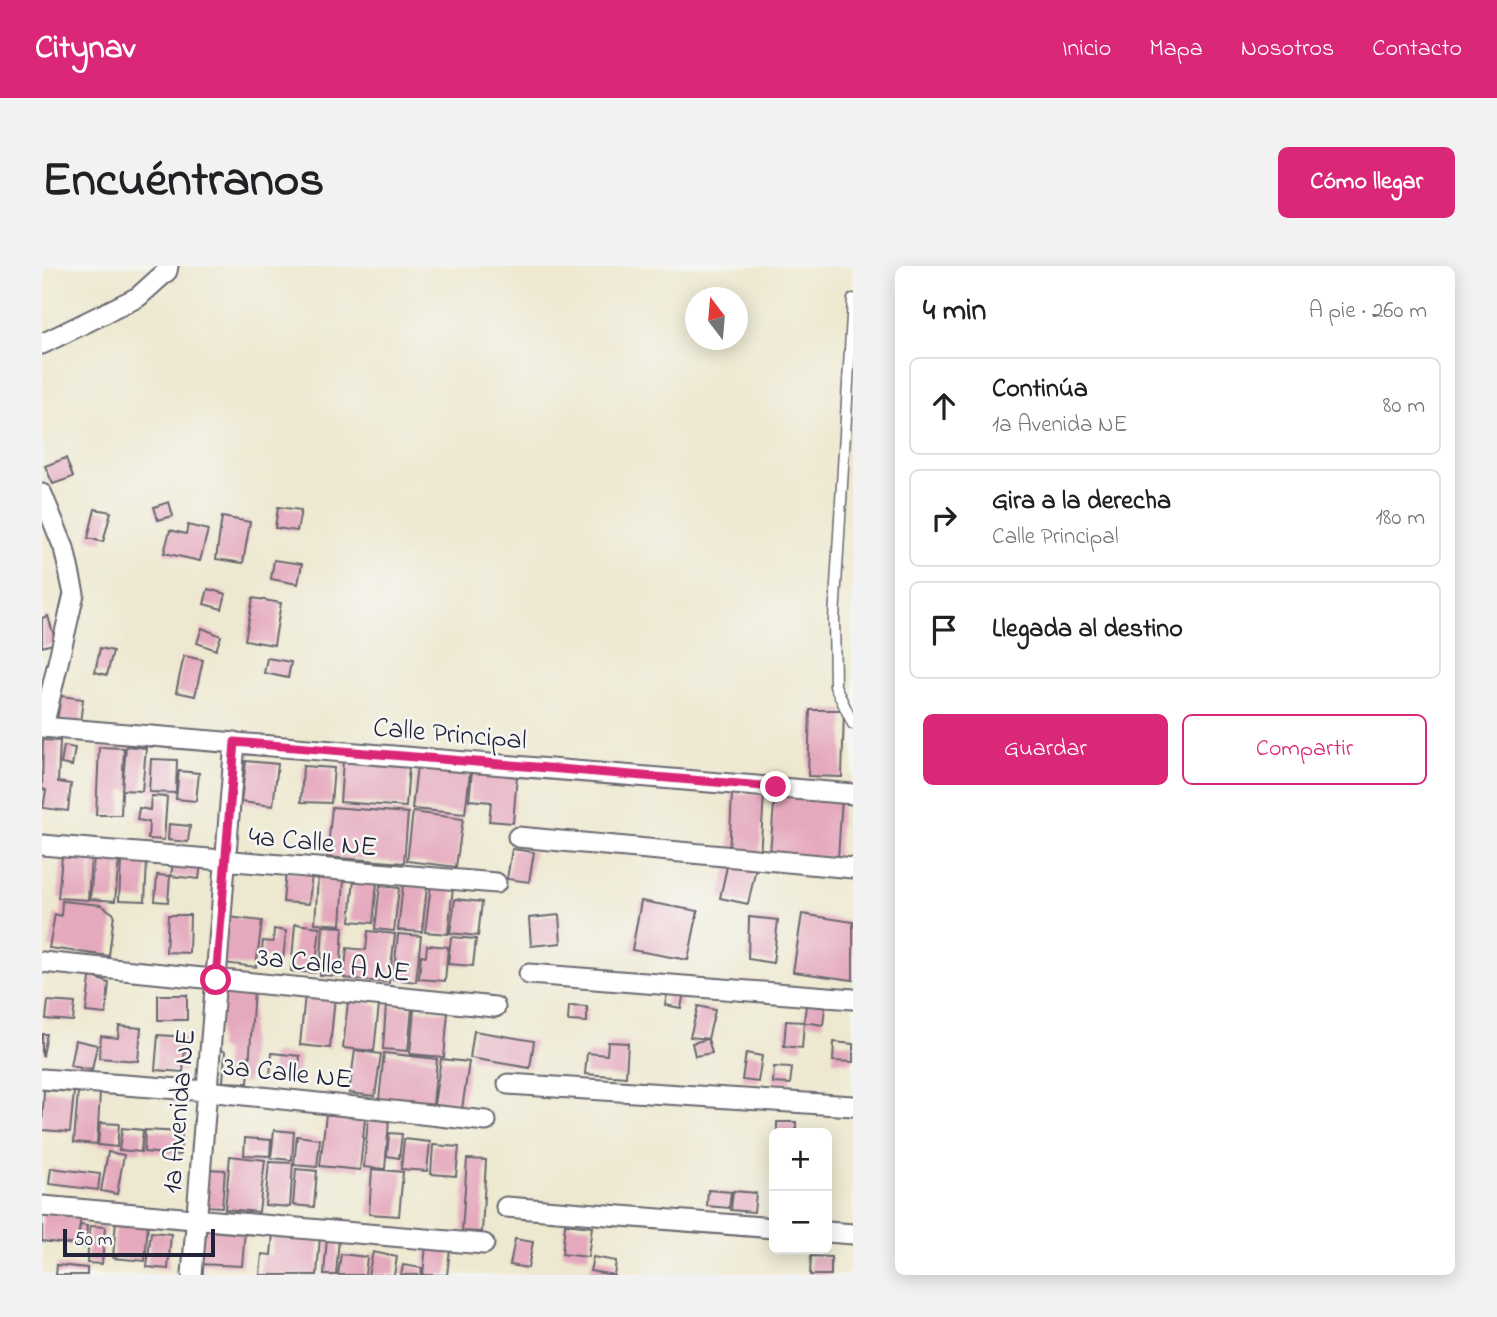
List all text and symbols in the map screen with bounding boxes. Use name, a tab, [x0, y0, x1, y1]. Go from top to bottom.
text: Citynav	[35, 25, 135, 73]
text: Inicio	[1062, 32, 1111, 67]
text: Mapa	[1149, 32, 1203, 67]
text: Nosotros	[1241, 32, 1334, 67]
text: Contacto	[1372, 32, 1462, 67]
text: Encuéntranos	[42, 146, 324, 218]
button: Cómo llegar	[1278, 147, 1455, 218]
north arrow	[685, 287, 748, 350]
text: 4 min	[923, 290, 986, 334]
text: A pie · 260 m	[1309, 295, 1427, 328]
text: Continúa	[992, 371, 1088, 409]
icon: ahead	[925, 387, 963, 425]
text: 80 m	[1383, 390, 1425, 423]
text: 1a Avenida NE	[992, 409, 1128, 442]
text: Gira a la derecha	[992, 483, 1171, 521]
icon: right	[925, 499, 963, 537]
text: 180 m	[1376, 502, 1425, 535]
text: Calle Principal	[992, 521, 1119, 554]
icon: arrive	[925, 611, 963, 649]
text: Llegada al destino	[992, 611, 1183, 649]
street label: Calle Principal	[371, 708, 528, 763]
button: Guardar	[923, 714, 1168, 785]
button: Compartir	[1182, 714, 1427, 785]
route end	[760, 771, 791, 802]
street label: 4a Calle NE	[247, 817, 379, 870]
street label: 3a Calle A NE	[255, 938, 412, 995]
route start	[200, 964, 231, 995]
street label: 1a Avenida NE	[153, 1027, 208, 1195]
street label: 3a Calle NE	[221, 1047, 354, 1102]
map controls	[769, 1128, 832, 1254]
button: +	[769, 1128, 832, 1191]
button: −	[769, 1191, 832, 1254]
scale bar	[63, 1226, 215, 1258]
text: 50 m	[74, 1227, 113, 1254]

